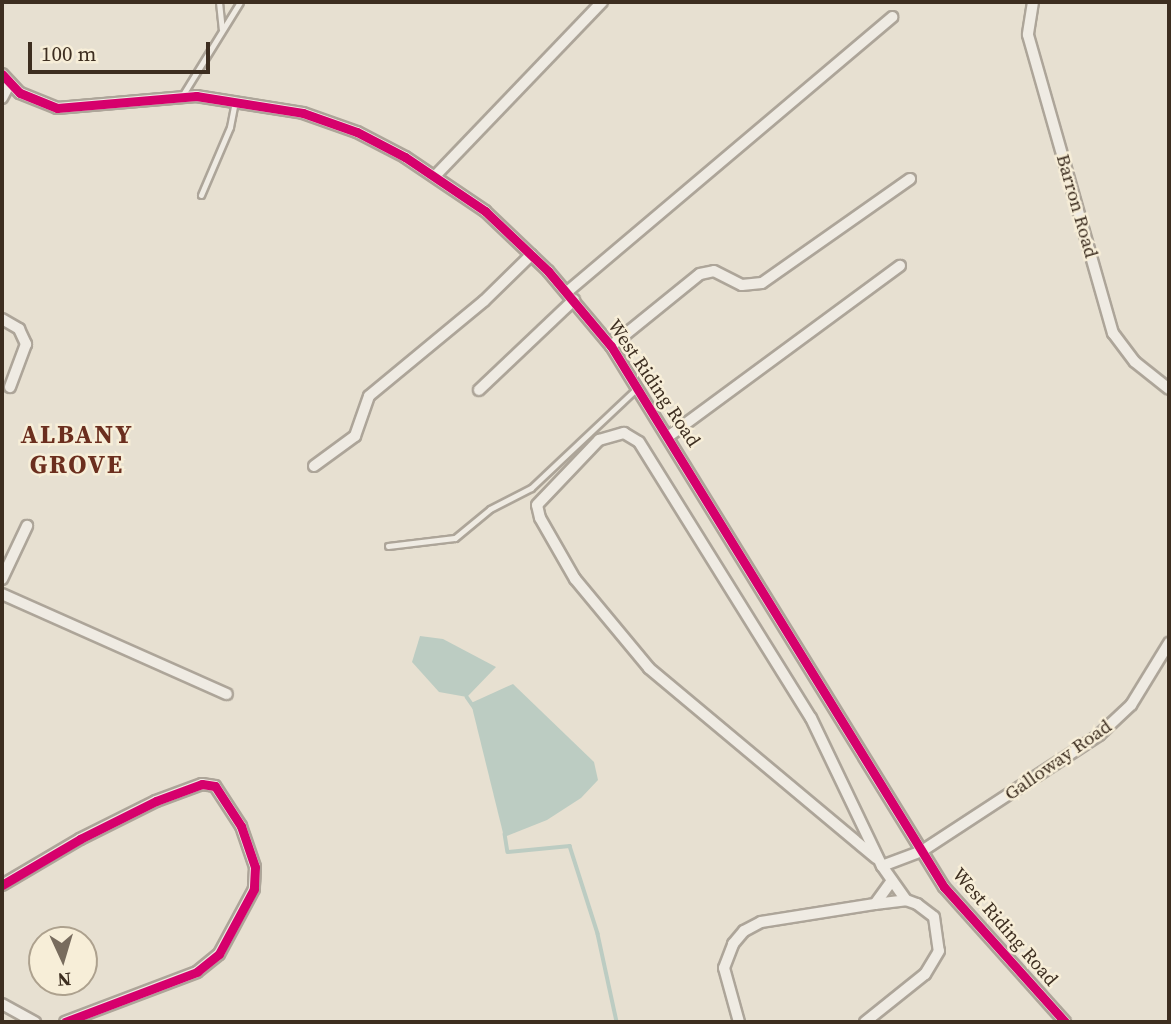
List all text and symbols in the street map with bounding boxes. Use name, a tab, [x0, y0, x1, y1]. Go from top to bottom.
scale bar	[32, 28, 214, 72]
text: 100 m	[41, 39, 96, 68]
street label: Barron Road	[1051, 152, 1103, 260]
street label: West Riding Road	[603, 315, 705, 451]
district label: ALBANY GROVE	[21, 419, 133, 480]
street label: Galloway Road	[1000, 715, 1116, 805]
street label: West Riding Road	[948, 863, 1062, 991]
north arrow	[28, 926, 98, 996]
text: N	[57, 967, 72, 993]

